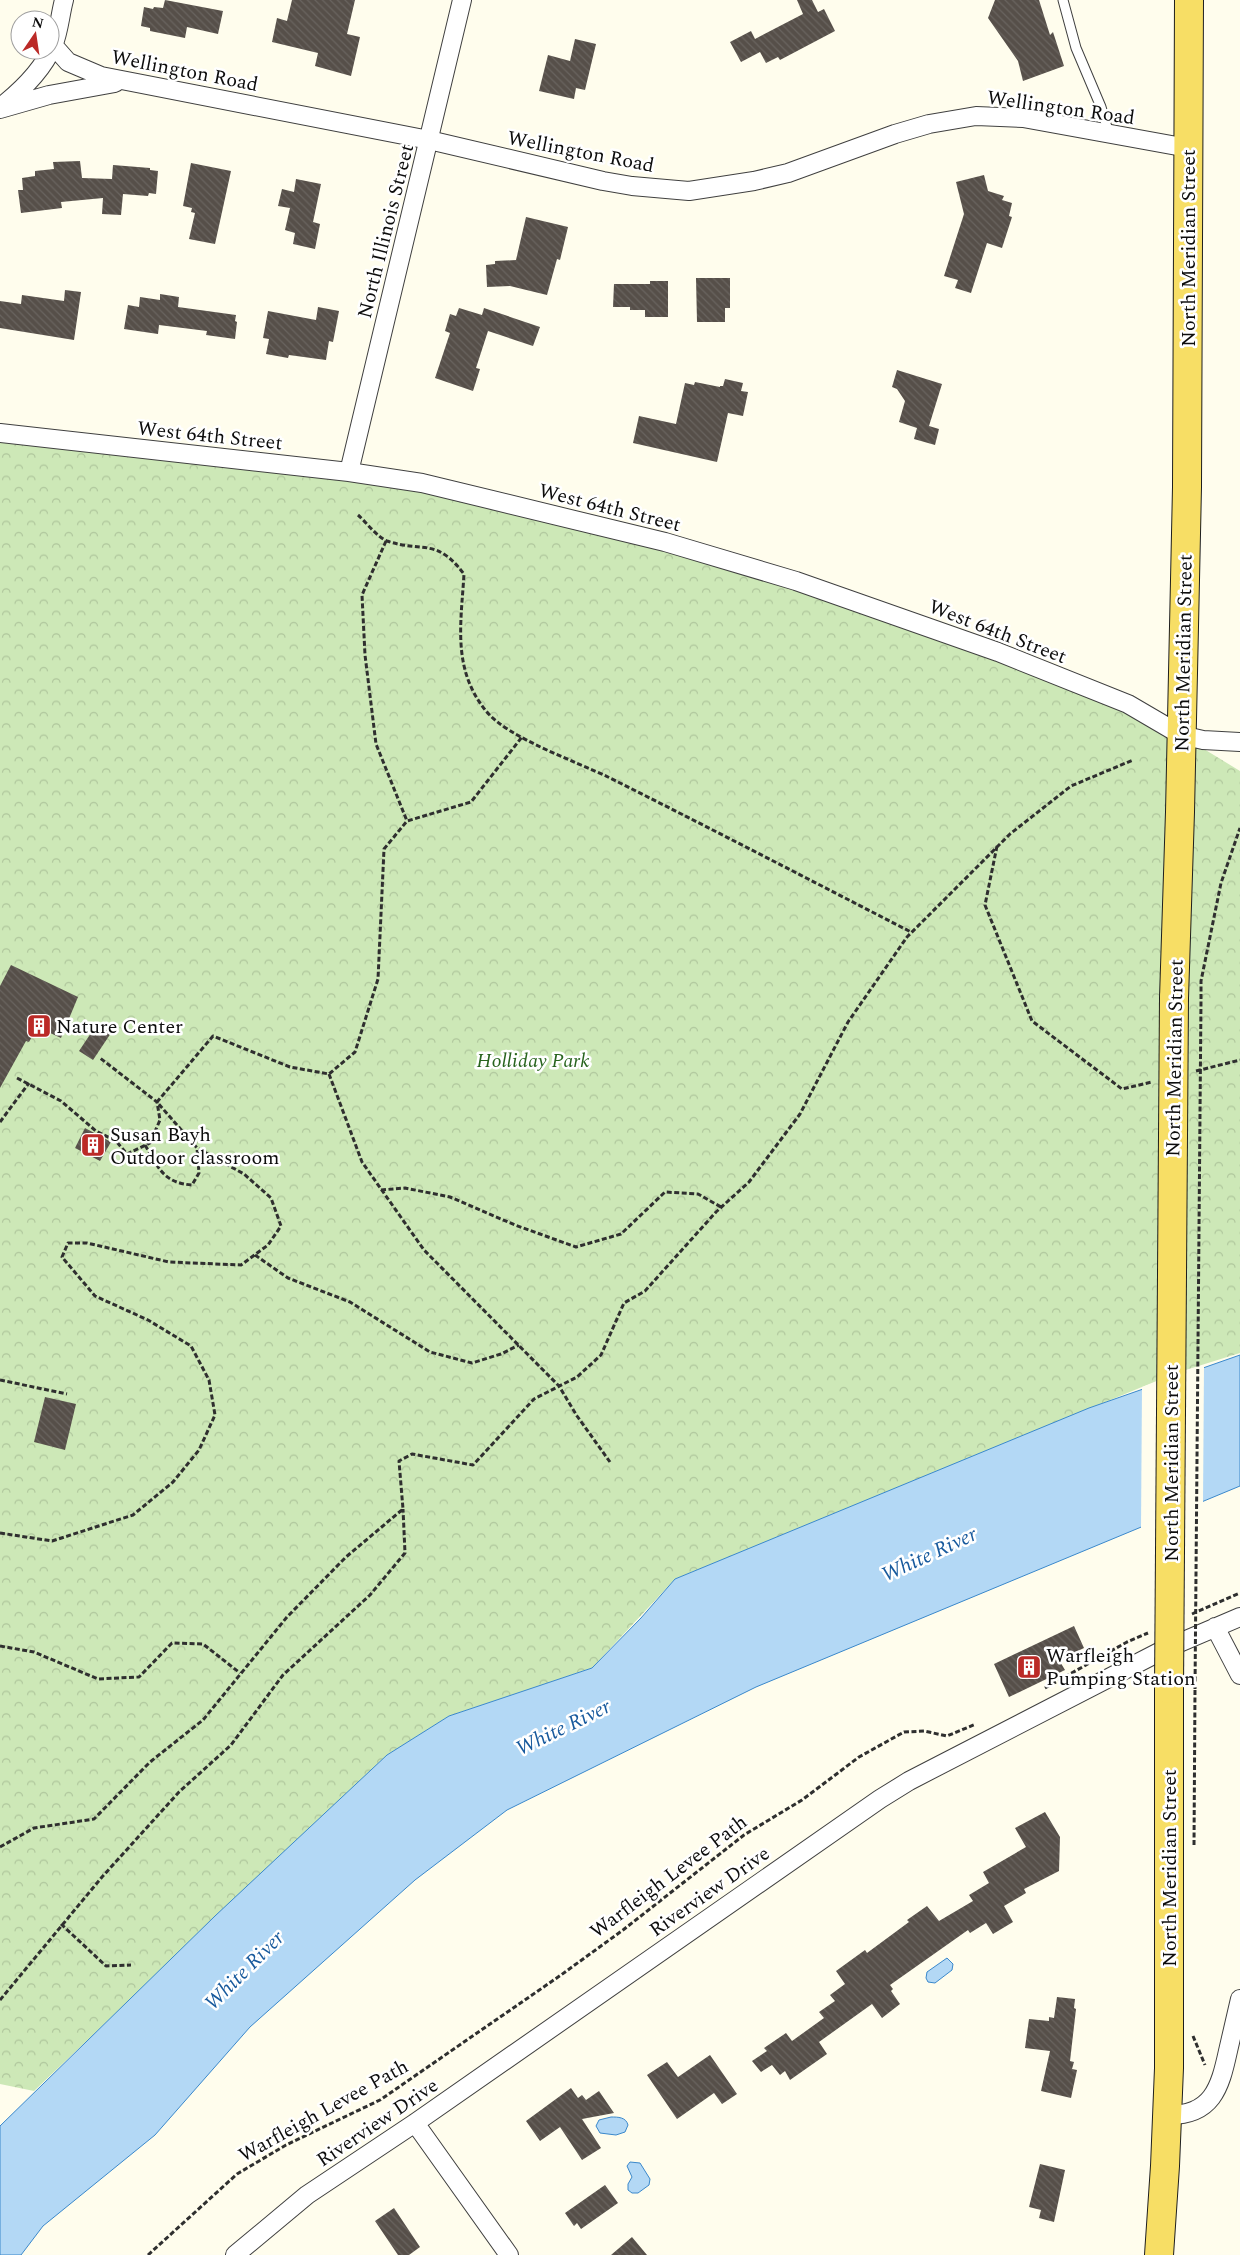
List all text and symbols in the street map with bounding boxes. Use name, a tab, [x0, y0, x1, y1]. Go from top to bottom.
north arrow	[10, 10, 60, 60]
text: N	[30, 11, 46, 34]
street label: Wellington Road	[109, 42, 261, 100]
street label: Wellington Road	[985, 83, 1137, 133]
street label: Wellington Road	[505, 123, 657, 181]
street label: North Illinois Street	[350, 141, 422, 322]
street label: North Meridian Street	[1174, 149, 1204, 347]
street label: West 64th Street	[136, 413, 284, 459]
street label: West 64th Street	[535, 476, 684, 540]
street label: North Meridian Street	[1167, 554, 1201, 752]
street label: West 64th Street	[924, 592, 1071, 672]
street label: North Meridian Street	[1158, 959, 1192, 1157]
place label: Nature Center	[56, 1012, 183, 1042]
building icon: Nature Center	[26, 1013, 52, 1039]
park label: Holliday Park	[476, 1046, 590, 1076]
place label: Susan Bayh Outdoor classroom	[110, 1120, 279, 1173]
building icon: Susan Bayh Outdoor classroom	[80, 1132, 106, 1158]
street label: North Meridian Street	[1157, 1364, 1187, 1562]
water label: White River	[876, 1518, 983, 1591]
place label: Warfleigh Pumping Station	[1046, 1641, 1196, 1694]
building icon: Warfleigh Pumping Station	[1016, 1654, 1042, 1680]
water label: White River	[510, 1691, 617, 1765]
street label: North Meridian Street	[1155, 1769, 1185, 1967]
street label: Warfleigh Levee Path	[584, 1808, 754, 1946]
street label: Riverview Drive	[643, 1839, 776, 1945]
water label: White River	[197, 1923, 293, 2018]
street label: Warfleigh Levee Path	[233, 2052, 414, 2170]
street label: Riverview Drive	[311, 2071, 445, 2175]

